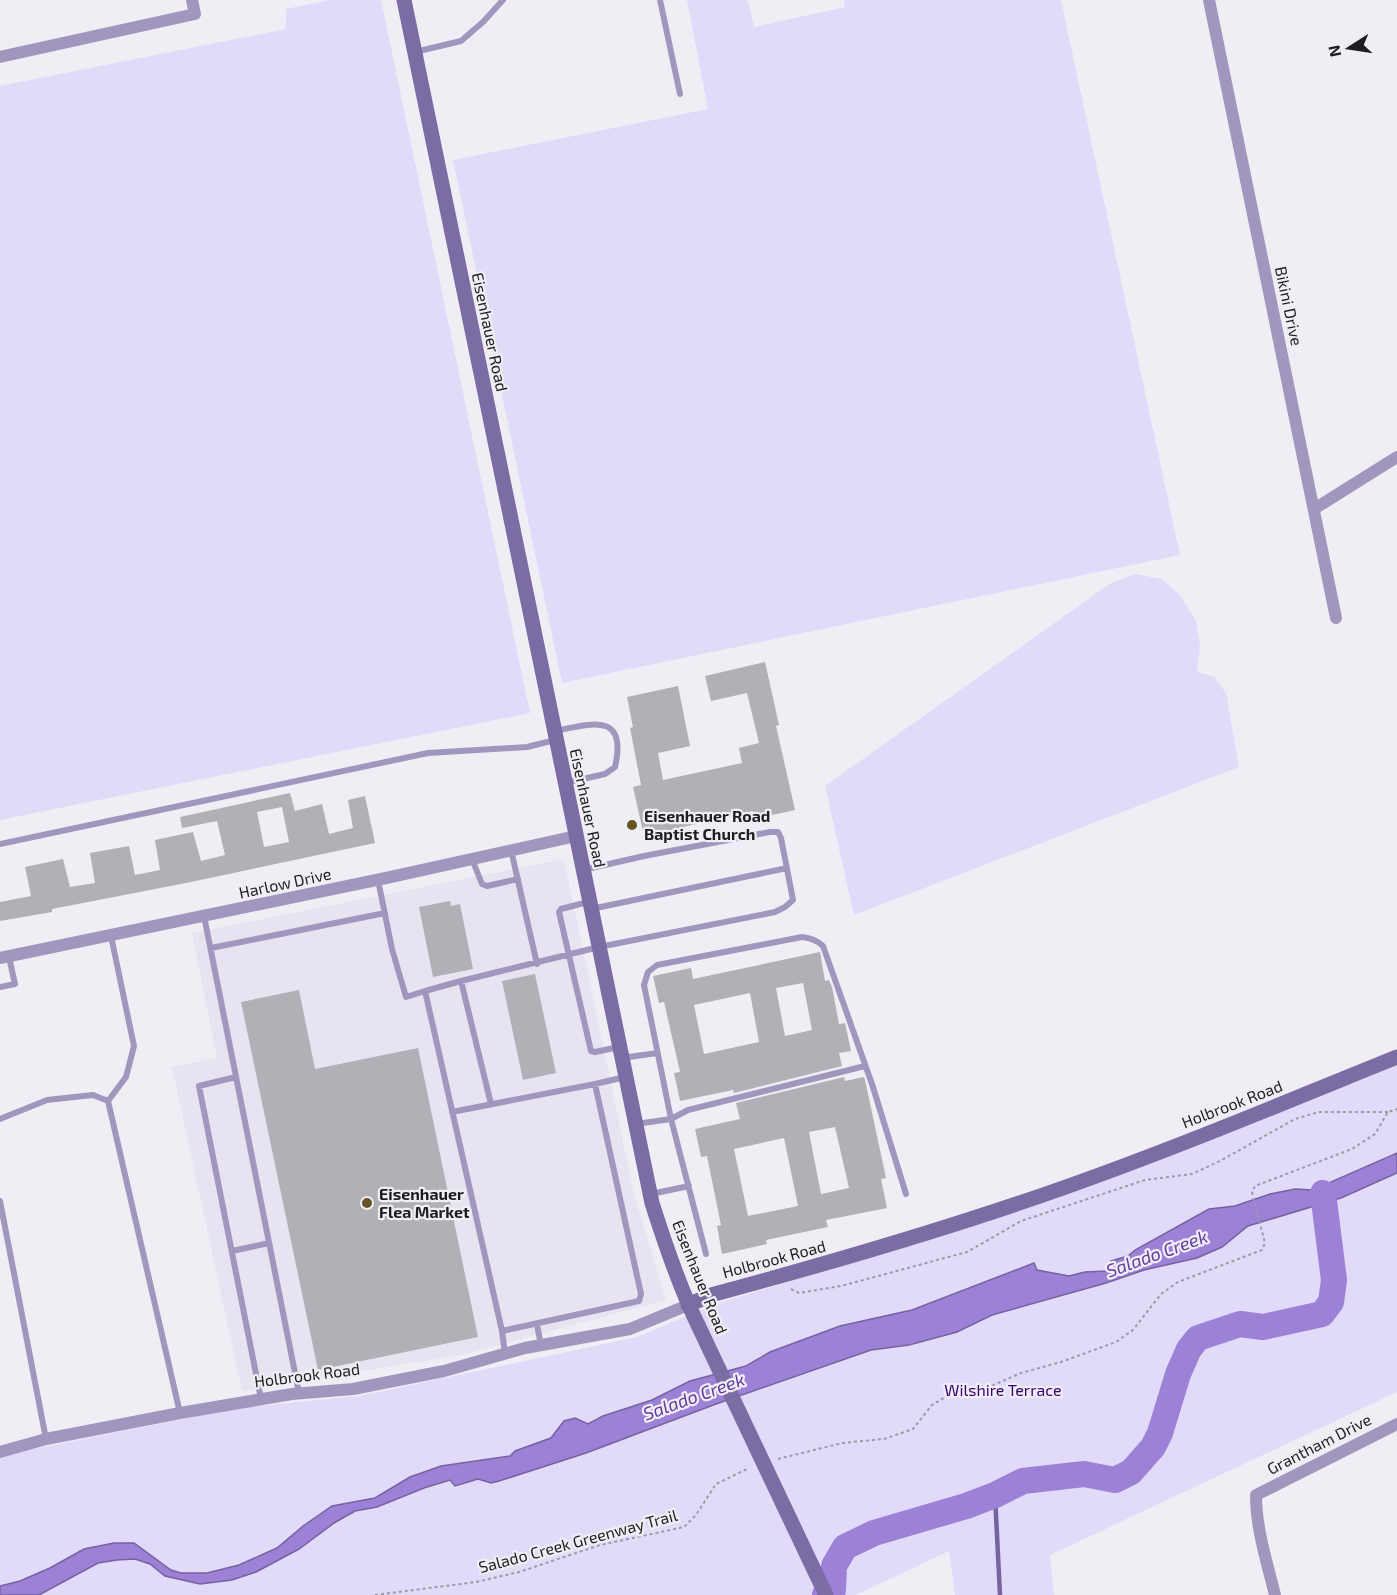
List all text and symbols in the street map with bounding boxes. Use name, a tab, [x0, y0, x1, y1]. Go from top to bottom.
north arrow	[1319, 18, 1379, 78]
text: N	[1323, 44, 1344, 59]
street label: Bikini Drive	[1272, 264, 1307, 347]
street label: Eisenhauer Road	[469, 271, 512, 393]
street label: Eisenhauer Road	[567, 747, 610, 869]
place label: Eisenhauer Road Baptist Church	[644, 806, 770, 843]
marker: Eisenhauer Road Baptist Church	[625, 818, 639, 832]
street label: Harlow Drive	[237, 863, 333, 902]
street label: Holbrook Road	[1179, 1076, 1285, 1131]
place label: Eisenhauer Flea Market	[379, 1184, 470, 1221]
marker: Eisenhauer Flea Market	[360, 1196, 374, 1210]
street label: Eisenhauer Road	[669, 1217, 732, 1337]
water label: Salado Creek	[1103, 1225, 1210, 1282]
street label: Holbrook Road	[720, 1236, 828, 1281]
street label: Holbrook Road	[253, 1359, 361, 1390]
water label: Salado Creek	[640, 1368, 747, 1425]
park label: Wilshire Terrace	[944, 1380, 1062, 1399]
street label: Grantham Drive	[1264, 1409, 1374, 1478]
street label: Salado Creek Greenway Trail	[476, 1505, 680, 1576]

